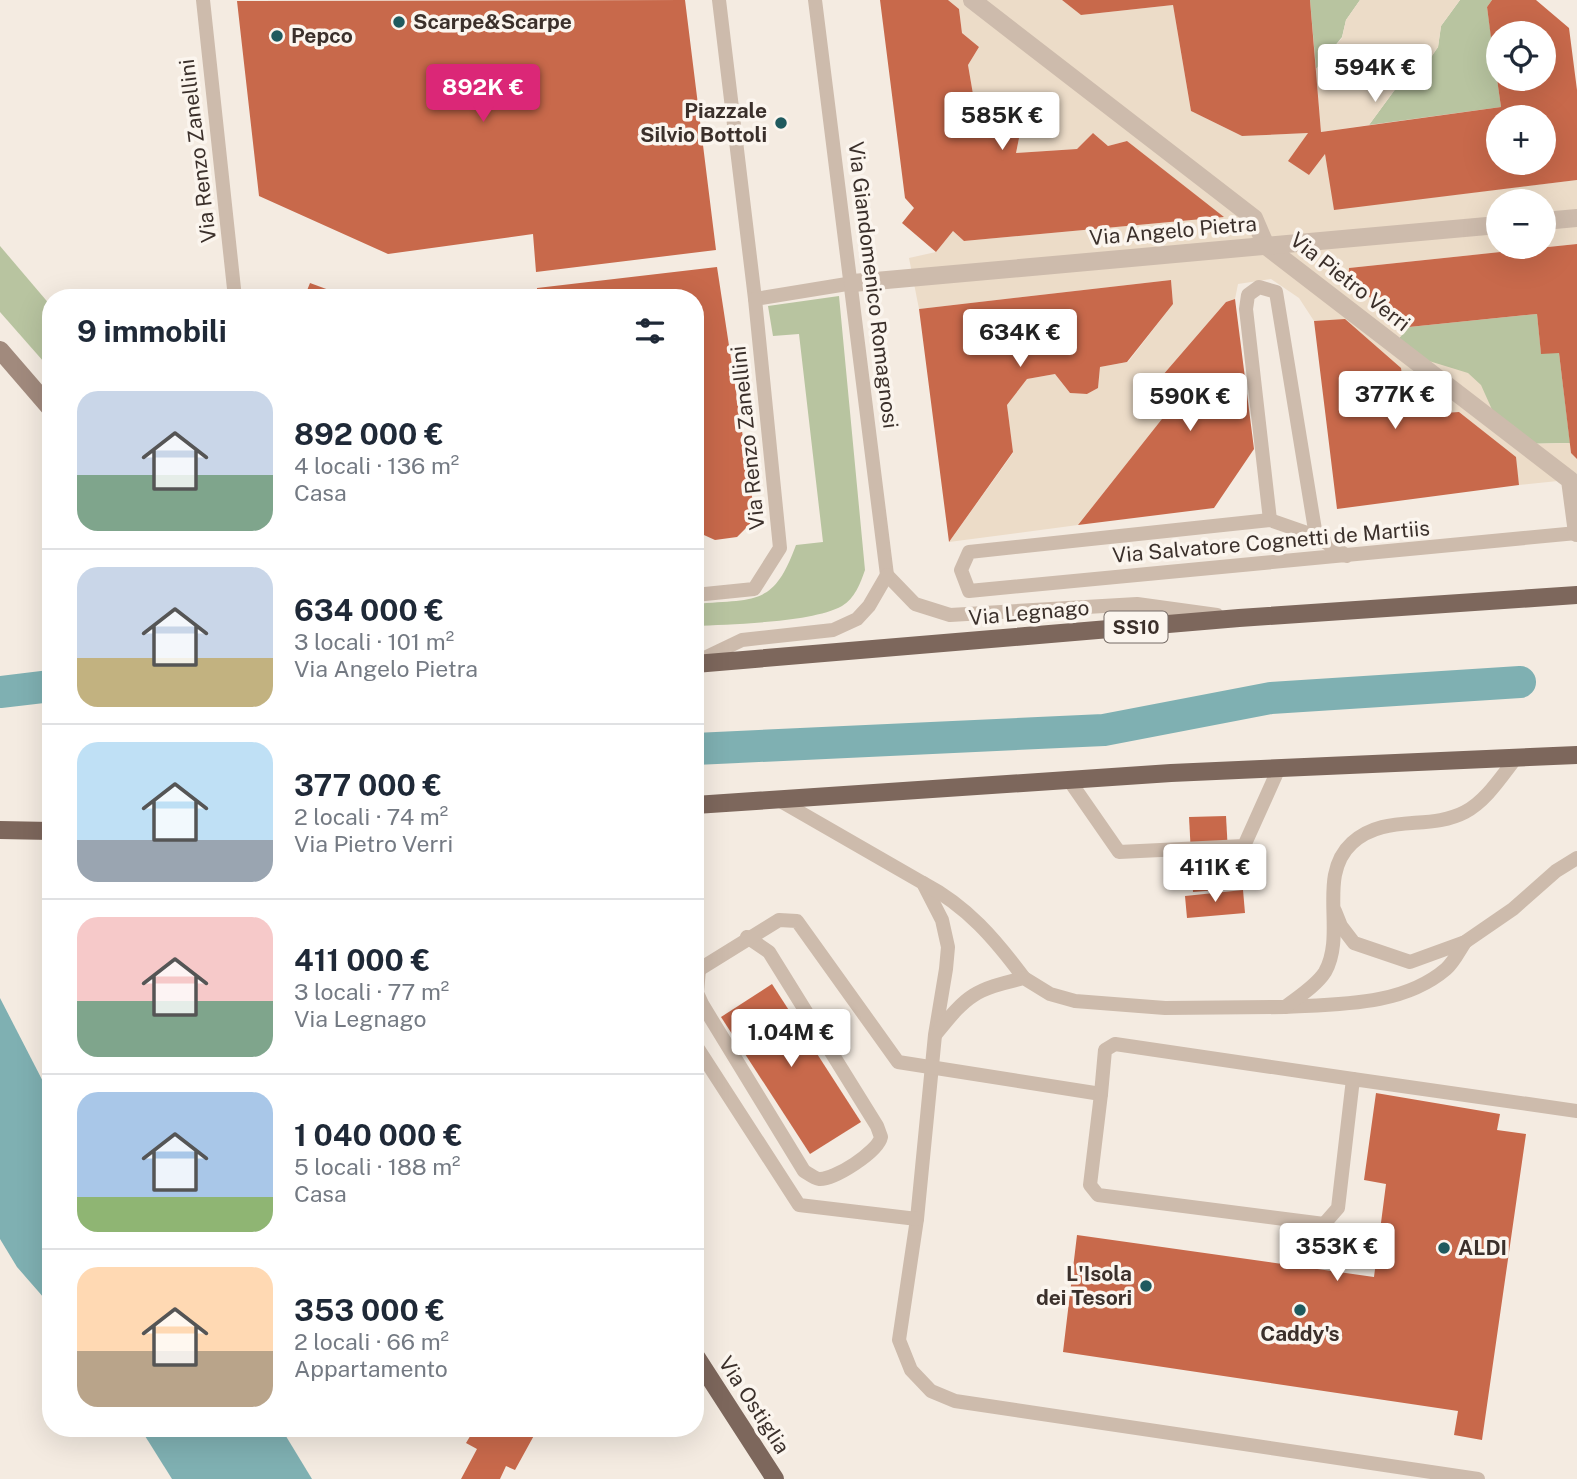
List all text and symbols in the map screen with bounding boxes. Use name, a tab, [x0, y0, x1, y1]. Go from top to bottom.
place label: Scarpe&Scarpe	[413, 9, 572, 34]
marker: Scarpe&Scarpe	[391, 14, 407, 30]
map controls	[1486, 21, 1556, 259]
button: locate	[1486, 21, 1556, 91]
place label: Pepco	[291, 23, 353, 48]
marker: Pepco	[269, 28, 285, 44]
pin: 594K €	[1318, 44, 1432, 104]
text: 594K €	[1334, 53, 1416, 80]
street label: Via Renzo Zanellini	[174, 58, 221, 244]
pin: 892K €	[426, 64, 540, 124]
text: 892K €	[442, 73, 524, 100]
pin: 585K €	[945, 92, 1059, 152]
place label: Piazzale Silvio Bottoli	[640, 98, 767, 147]
text: 585K €	[960, 101, 1044, 128]
button: +	[1486, 105, 1556, 175]
marker: Piazzale Silvio Bottoli	[773, 115, 789, 131]
street label: Via Giandomenico Romagnosi	[844, 140, 903, 430]
button: −	[1486, 189, 1556, 259]
street label: Via Angelo Pietra	[1088, 211, 1258, 250]
street label: Via Pietro Verri	[1285, 227, 1415, 336]
pin: 634K €	[963, 310, 1077, 369]
icon: filters	[631, 312, 669, 350]
text: 9 immobili	[77, 313, 227, 349]
text: 634K €	[979, 318, 1061, 345]
street label: Via Renzo Zanellini	[725, 345, 770, 531]
pin: 377K €	[1338, 372, 1452, 431]
pin: 590K €	[1133, 374, 1247, 433]
text: 377K €	[1355, 380, 1435, 407]
text: 590K €	[1149, 382, 1231, 409]
text: 892 000 €	[294, 416, 444, 452]
icon: home	[133, 419, 217, 503]
text: 4 locali · 136 m²	[294, 452, 459, 479]
text: Casa	[294, 479, 347, 506]
street label: Via Salvatore Cognetti de Martiis	[1111, 515, 1431, 568]
text: 634 000 €	[294, 592, 444, 628]
icon: home	[133, 595, 217, 679]
street label: Via Legnago	[968, 595, 1090, 630]
road number: SS10	[1104, 612, 1168, 642]
text: 3 locali · 101 m²	[294, 628, 454, 655]
text: Via Angelo Pietra	[294, 655, 478, 682]
text: 377 000 €	[294, 767, 442, 803]
icon: home	[133, 770, 217, 854]
text: 2 locali · 74 m²	[294, 803, 448, 830]
text: Via Pietro Verri	[294, 830, 453, 857]
pin: 411K €	[1158, 844, 1272, 904]
text: 411K €	[1179, 853, 1251, 880]
text: 411 000 €	[294, 942, 430, 978]
icon: home	[133, 945, 217, 1029]
text: 3 locali · 77 m²	[294, 978, 449, 1005]
text: Via Legnago	[294, 1005, 426, 1032]
pin: 1.04M €	[726, 1010, 856, 1069]
text: 1.04M €	[747, 1018, 835, 1045]
text: 1 040 000 €	[294, 1117, 463, 1153]
icon: home	[133, 1120, 217, 1204]
text: 5 locali · 188 m²	[294, 1153, 461, 1180]
text: Casa	[294, 1180, 347, 1207]
pin: 353K €	[1280, 1224, 1394, 1283]
text: 353K €	[1296, 1232, 1378, 1259]
place label: ALDI	[1458, 1235, 1507, 1260]
marker: ALDI	[1436, 1240, 1452, 1256]
place label: L'Isola dei Tesori	[1036, 1261, 1132, 1310]
marker: L'Isola dei Tesori	[1138, 1278, 1154, 1294]
text: 353 000 €	[294, 1292, 445, 1328]
icon: home	[133, 1295, 217, 1379]
marker: Caddy's	[1292, 1302, 1308, 1318]
place label: Caddy's	[1260, 1321, 1340, 1346]
text: 2 locali · 66 m²	[294, 1328, 449, 1355]
street label: Via Ostiglia	[714, 1351, 795, 1458]
text: Appartamento	[294, 1355, 448, 1382]

